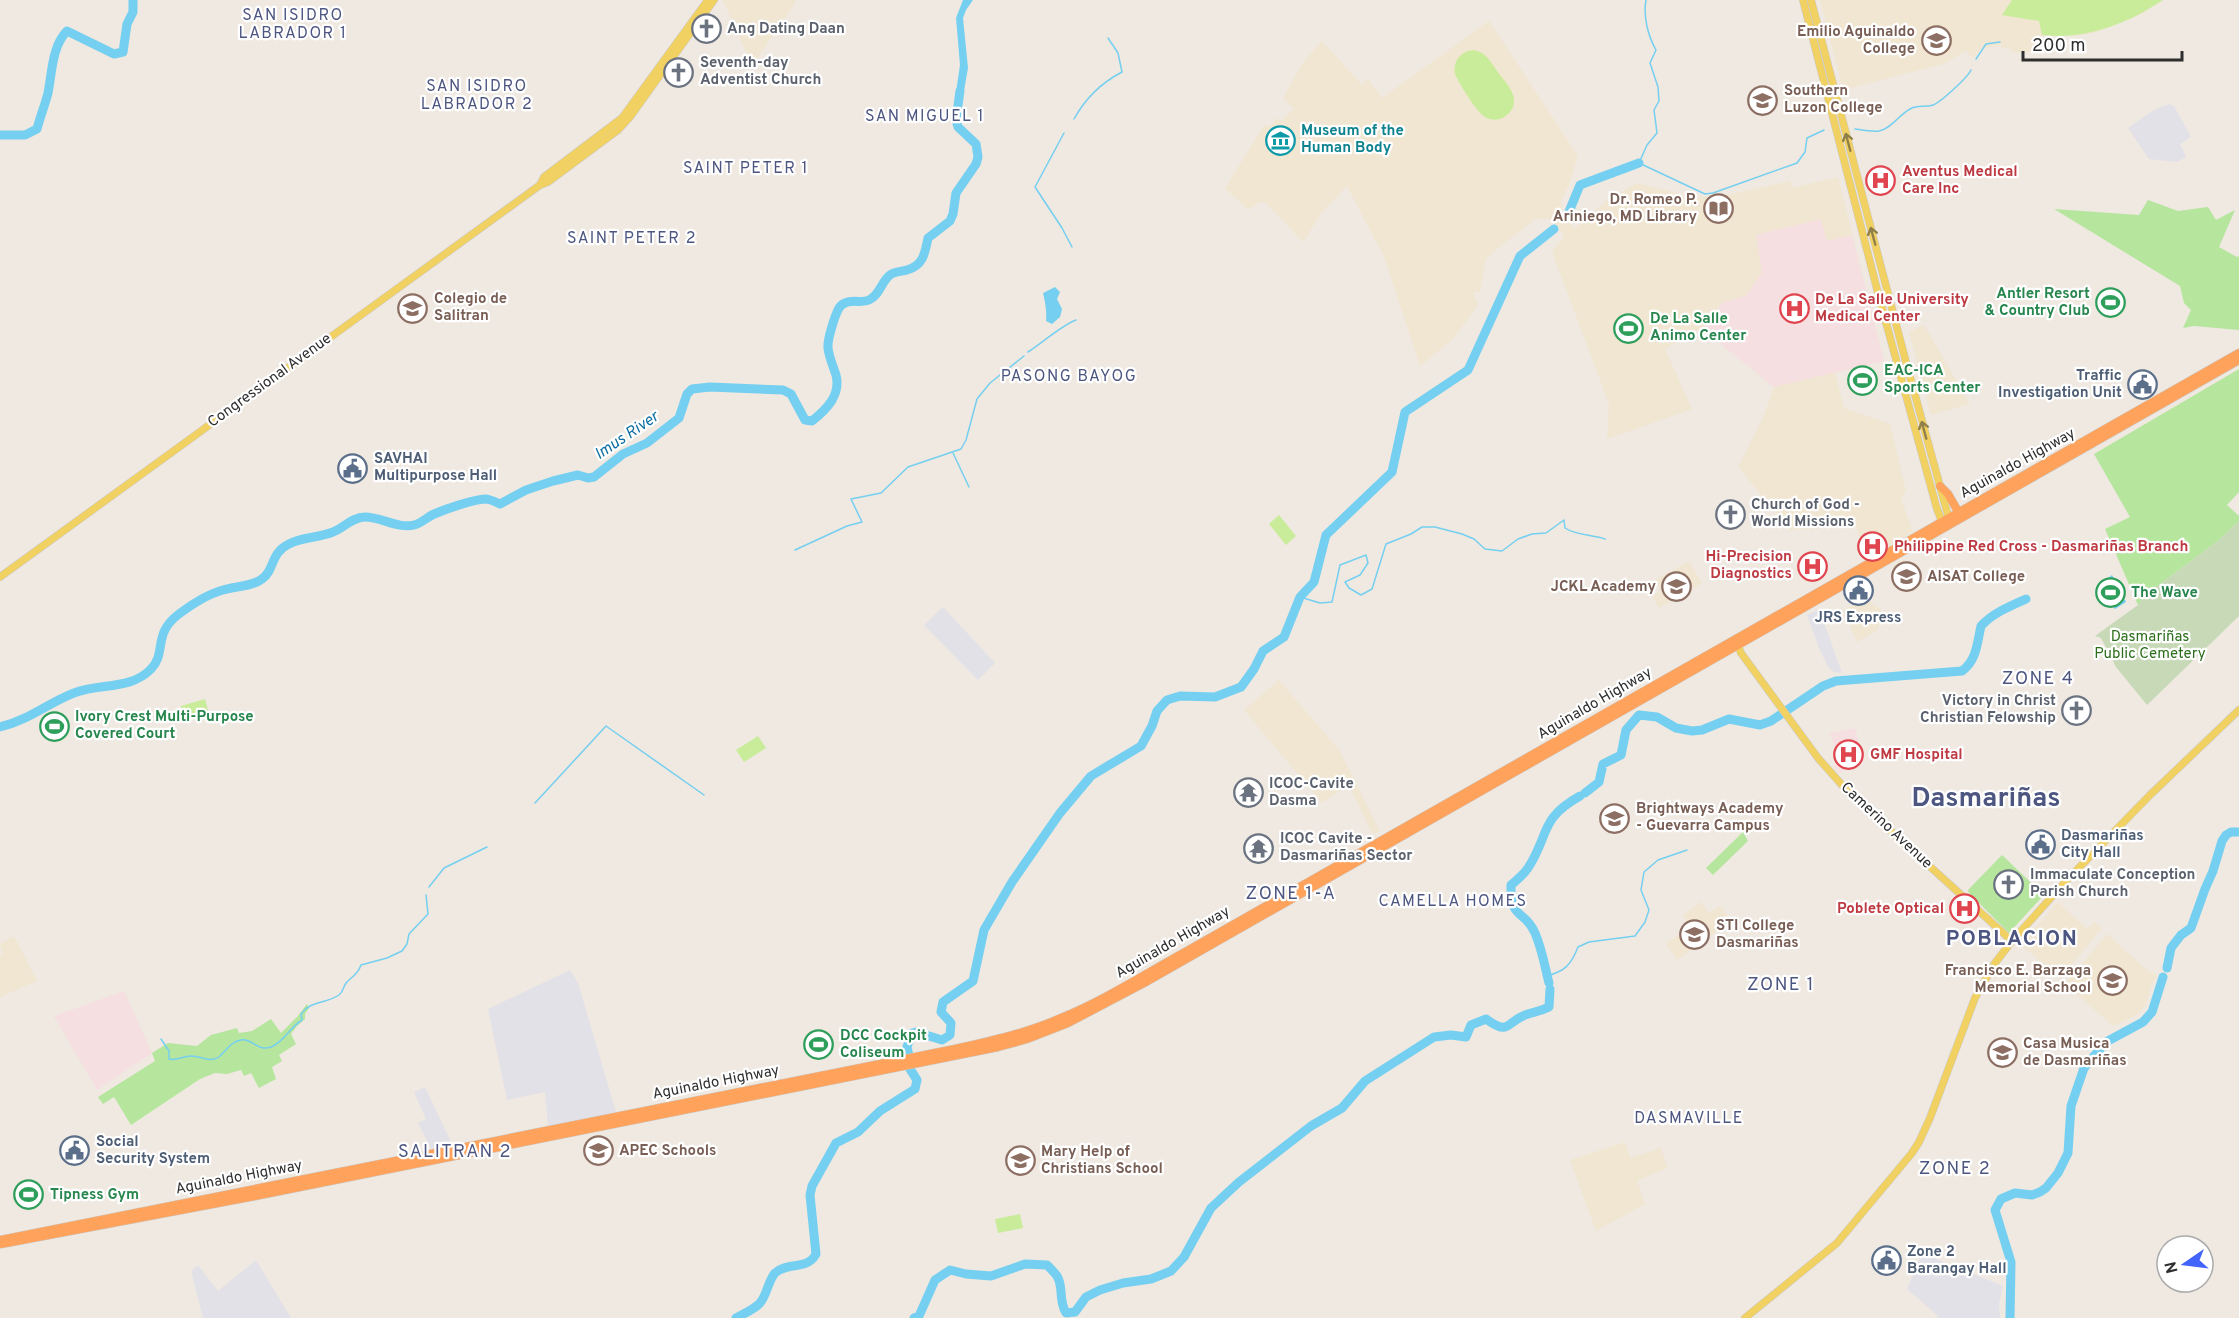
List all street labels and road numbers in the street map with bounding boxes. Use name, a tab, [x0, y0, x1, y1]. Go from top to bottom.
street label: Congressional Avenue	[204, 330, 336, 432]
street label: Aguinaldo Highway	[1957, 424, 2079, 504]
street label: Aguinaldo Highway	[1534, 664, 1656, 744]
street label: Camerino Avenue	[1836, 779, 1936, 873]
street label: Aguinaldo Highway	[1112, 903, 1234, 983]
street label: Aguinaldo Highway	[651, 1061, 781, 1105]
street label: Aguinaldo Highway	[174, 1156, 304, 1200]

